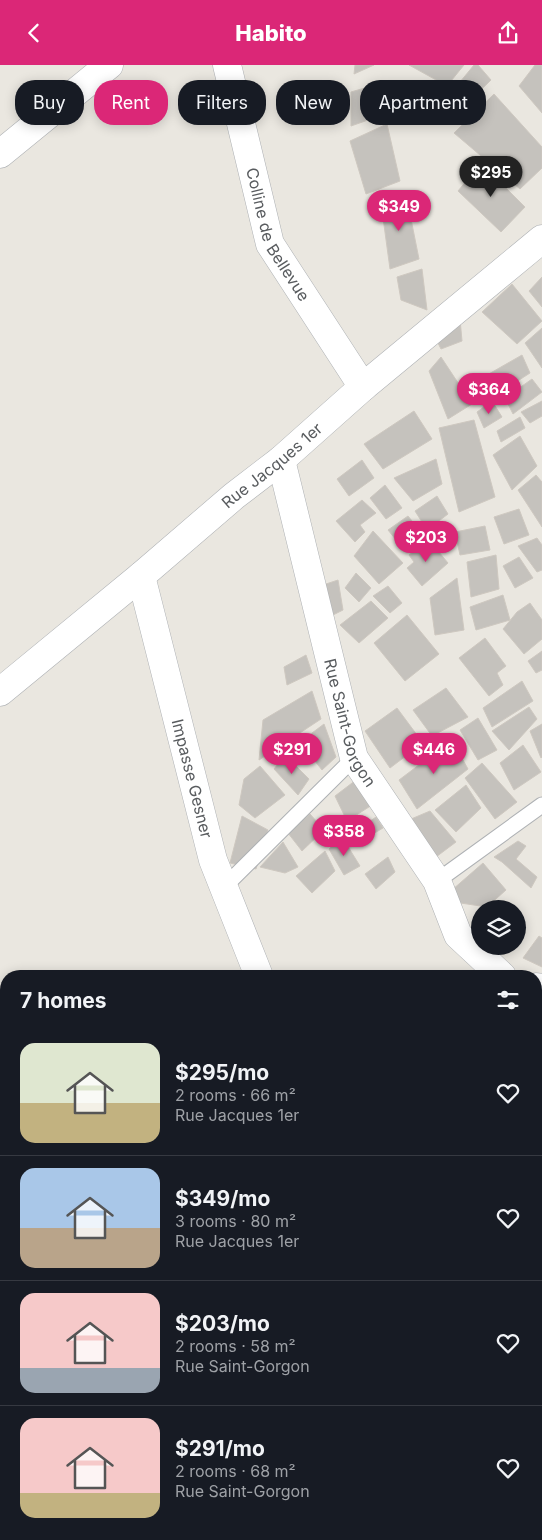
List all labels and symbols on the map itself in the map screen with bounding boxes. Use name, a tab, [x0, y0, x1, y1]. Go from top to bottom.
pin: $295	[461, 155, 521, 198]
street label: Colline de Bellevue	[242, 166, 314, 305]
pin: $349	[369, 189, 429, 232]
pin: $364	[459, 373, 519, 415]
street label: Rue Jacques 1er	[217, 418, 326, 512]
pin: $203	[396, 521, 456, 563]
street label: Rue Saint-Gorgon	[320, 656, 380, 791]
street label: Impasse Gesner	[168, 717, 217, 840]
pin: $291	[262, 733, 322, 775]
pin: $446	[404, 733, 464, 775]
pin: $358	[314, 815, 374, 857]

